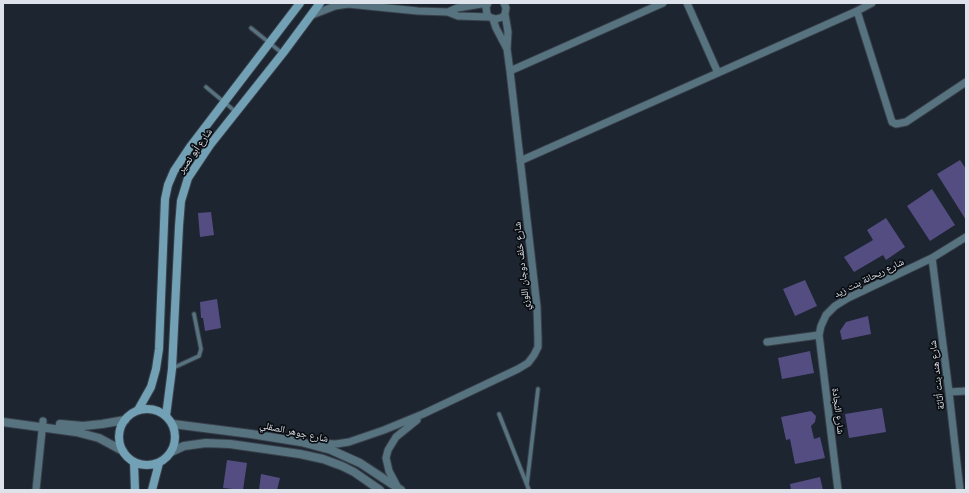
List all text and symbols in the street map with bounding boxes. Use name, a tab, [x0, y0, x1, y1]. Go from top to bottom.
street label: شارع أبو نصير	[175, 126, 215, 176]
street label: شارع خلف دوجان اللوزي	[511, 221, 533, 311]
street label: شارع ريحانة بنت زيد	[832, 256, 906, 300]
street label: شارع هند بنت أثاثة	[927, 340, 947, 410]
street label: شارع النجادة	[829, 387, 847, 435]
street label: شارع جوهر الصقلي	[259, 419, 329, 445]

